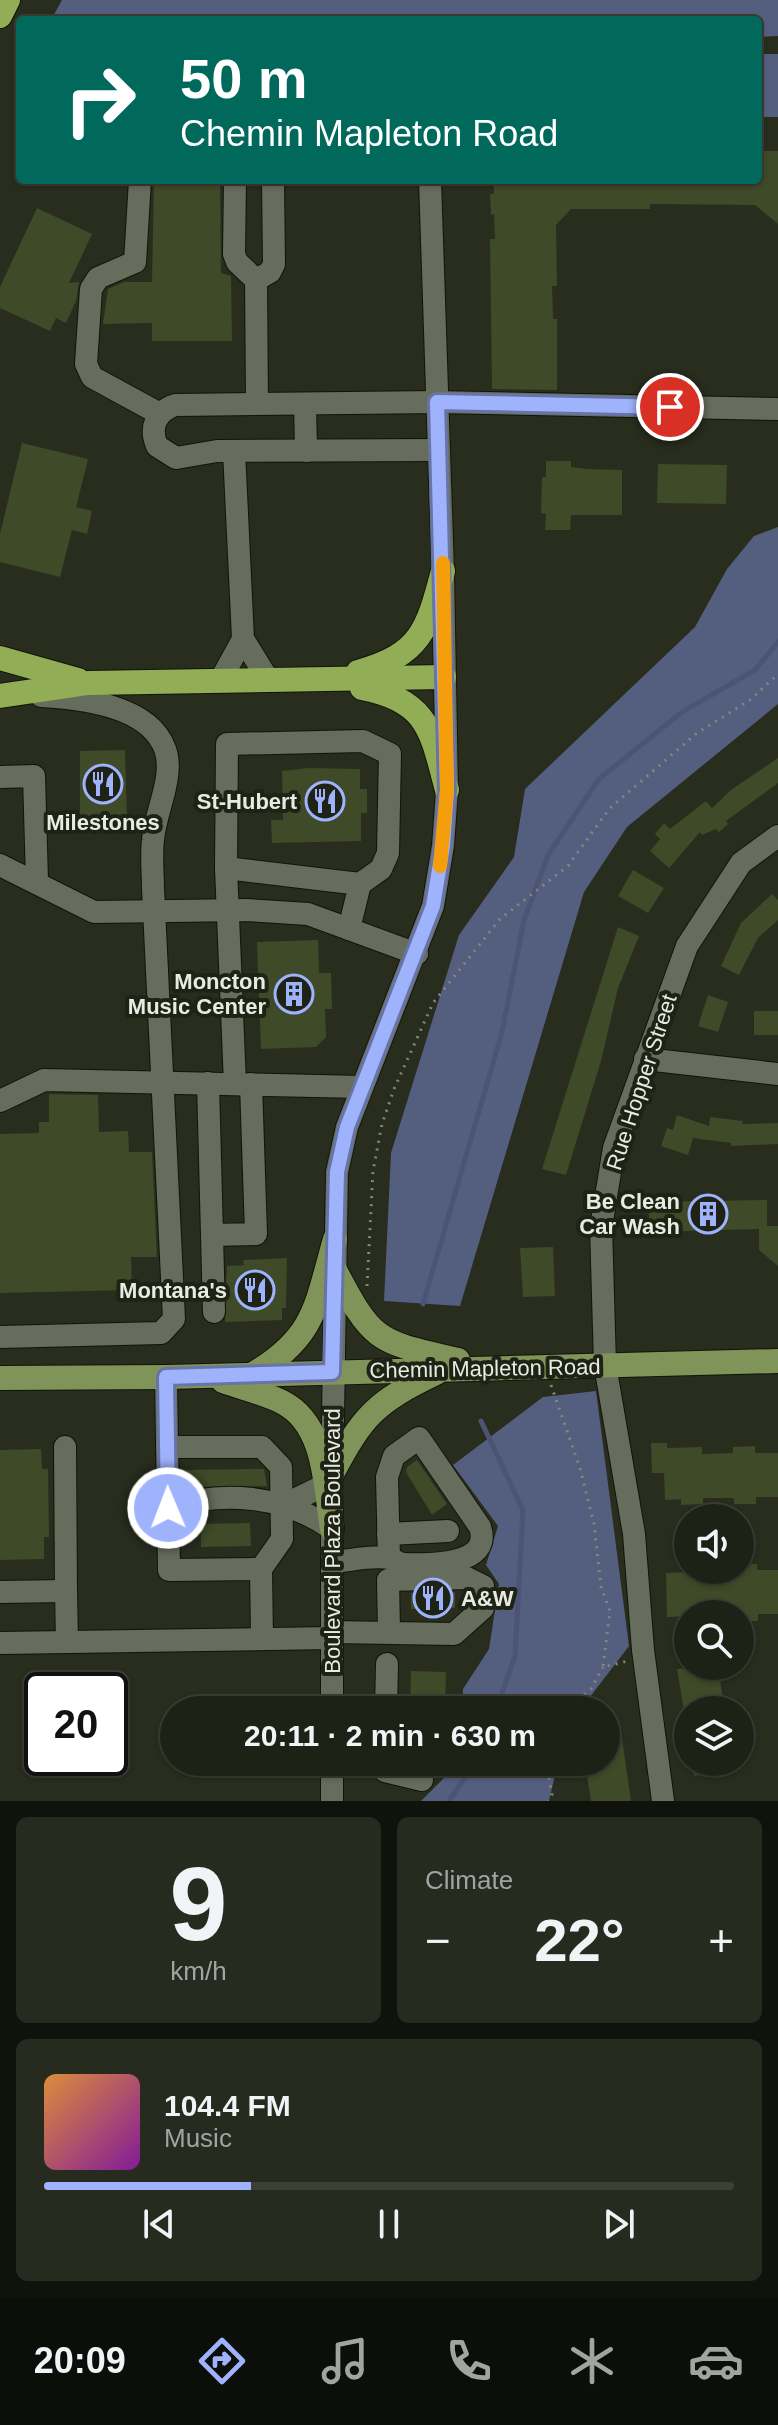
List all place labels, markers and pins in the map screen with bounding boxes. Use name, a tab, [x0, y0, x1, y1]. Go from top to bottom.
pin	[636, 373, 704, 441]
restaurant icon: Milestones	[82, 763, 124, 805]
restaurant icon: St-Hubert	[304, 780, 346, 822]
place label: St-Hubert	[197, 789, 298, 814]
place label: Milestones	[46, 810, 160, 835]
place label: Moncton Music Center	[128, 969, 266, 1019]
building icon: Moncton Music Center	[273, 973, 315, 1015]
place label: Be Clean Car Wash	[579, 1189, 680, 1239]
building icon: Be Clean Car Wash	[687, 1193, 729, 1235]
restaurant icon: Montana's	[234, 1269, 276, 1311]
place label: Montana's	[119, 1278, 227, 1303]
restaurant icon: A&W	[412, 1577, 454, 1619]
place label: A&W	[461, 1586, 514, 1611]

